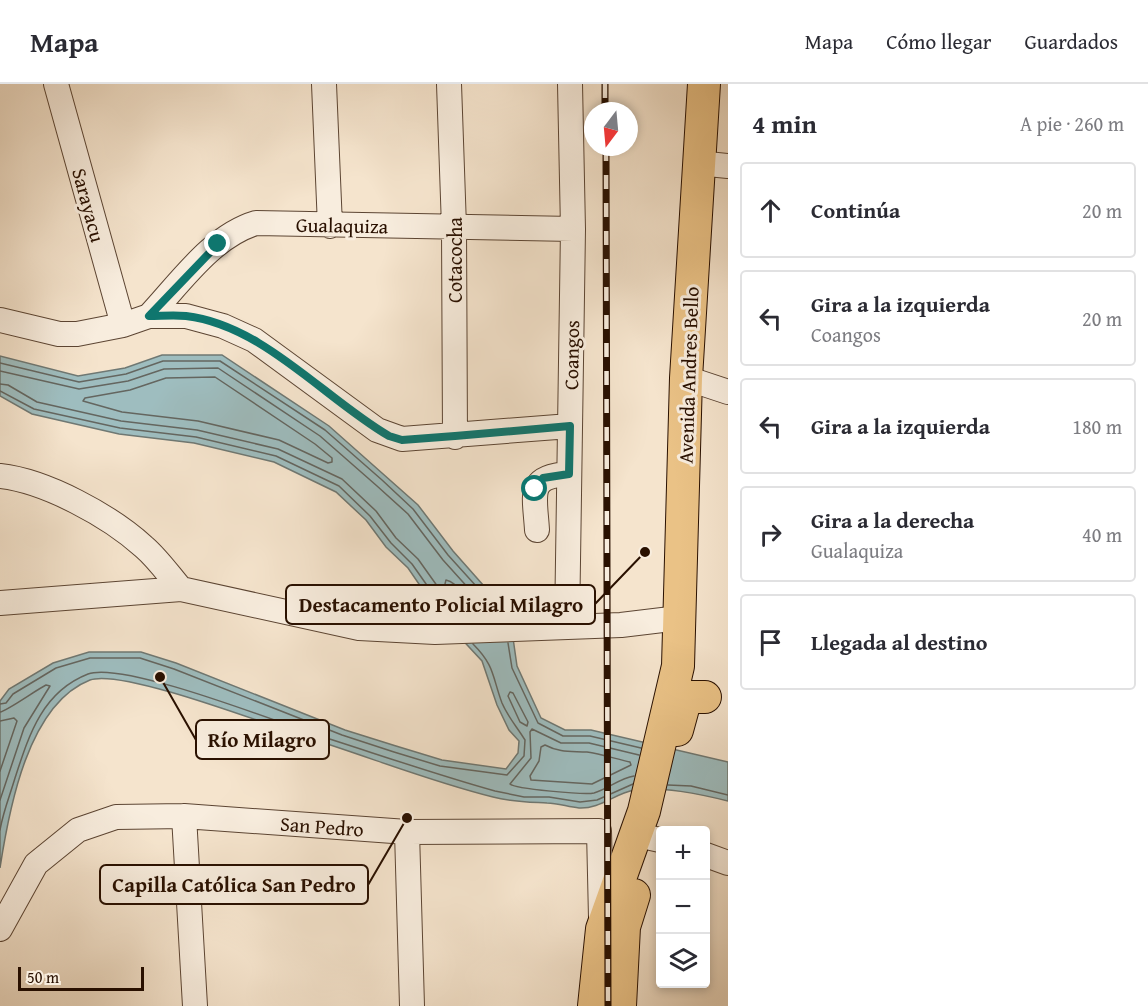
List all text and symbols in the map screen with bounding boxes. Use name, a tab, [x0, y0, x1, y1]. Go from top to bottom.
text: Mapa	[30, 21, 99, 62]
text: Mapa	[805, 26, 853, 57]
text: Cómo llegar	[886, 26, 991, 57]
text: Guardados	[1024, 26, 1118, 57]
north arrow	[584, 102, 638, 156]
text: 4 min	[752, 104, 817, 143]
text: A pie · 260 m	[1020, 109, 1124, 138]
street label: Sarayacu	[65, 165, 113, 245]
icon: ahead	[754, 194, 787, 227]
text: Continúa	[811, 194, 900, 226]
text: 20 m	[1082, 196, 1122, 225]
street label: Gualaquiza	[296, 210, 389, 240]
street label: Cotacocha	[440, 217, 469, 303]
route end	[204, 230, 230, 256]
street label: Avenida Andres Bello	[670, 286, 706, 464]
text: Gira a la izquierda	[811, 288, 990, 320]
icon: left	[754, 302, 787, 335]
text: 20 m	[1082, 304, 1122, 333]
street label: Coangos	[556, 320, 586, 390]
text: Coangos	[811, 320, 881, 349]
icon: left	[754, 410, 787, 443]
text: Gira a la izquierda	[811, 410, 990, 442]
text: 180 m	[1072, 412, 1122, 441]
route start	[521, 475, 547, 501]
text: Gira a la derecha	[811, 504, 974, 536]
icon: right	[754, 518, 787, 551]
text: 40 m	[1082, 520, 1122, 549]
text: Gualaquiza	[811, 536, 903, 565]
callout: Destacamento Policial Milagro	[286, 585, 595, 624]
text: Destacamento Policial Milagro	[299, 589, 583, 620]
icon: arrive	[754, 626, 787, 659]
text: Llegada al destino	[811, 626, 987, 658]
callout: Río Milagro	[196, 720, 329, 759]
text: Río Milagro	[208, 724, 316, 755]
street label: San Pedro	[279, 809, 365, 843]
map controls	[656, 826, 710, 988]
button: +	[656, 826, 710, 880]
callout: Capilla Católica San Pedro	[100, 865, 368, 904]
text: Capilla Católica San Pedro	[112, 869, 356, 900]
button: −	[656, 880, 710, 934]
button: layers	[656, 934, 710, 988]
scale bar	[18, 964, 144, 992]
text: 50 m	[27, 965, 59, 989]

